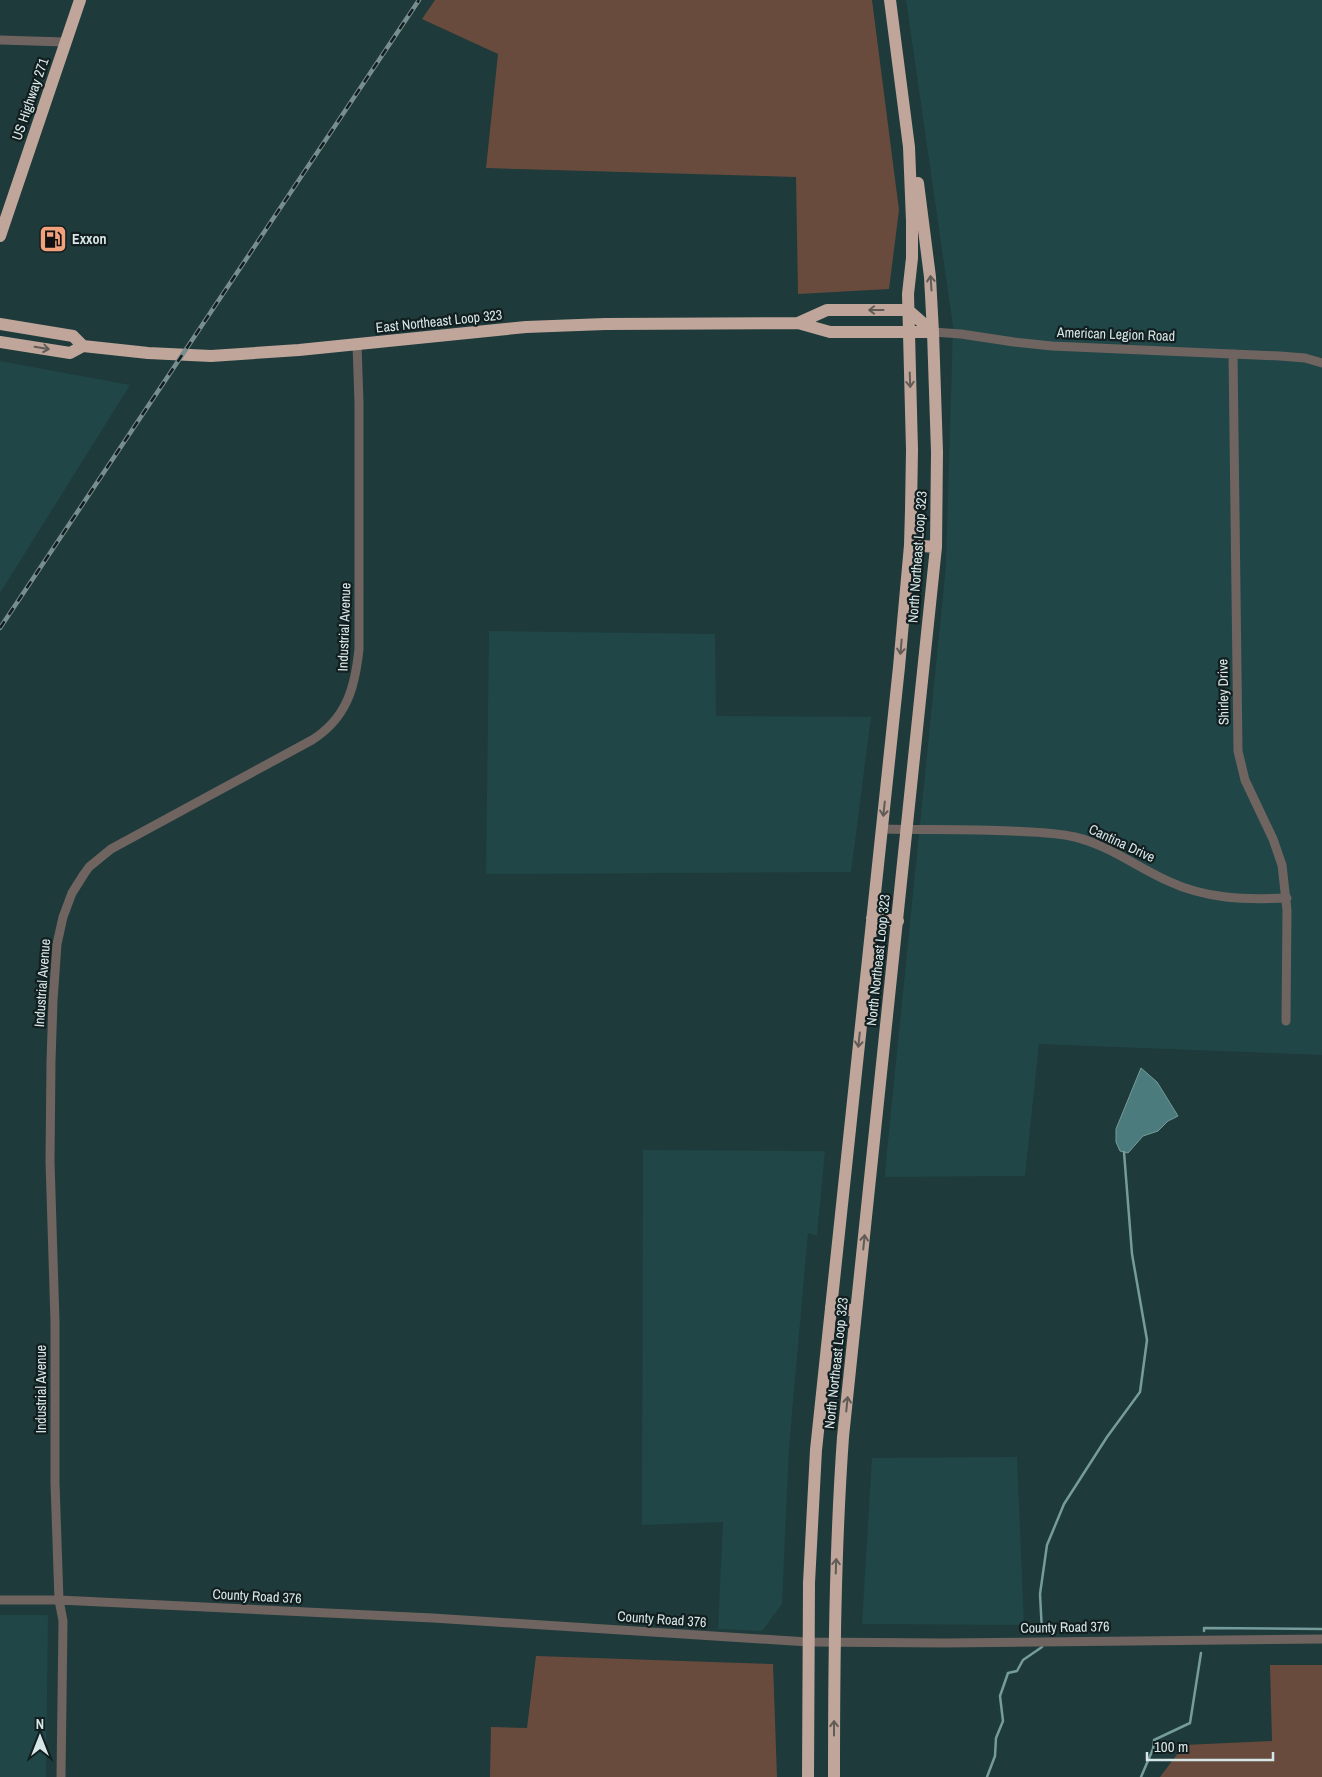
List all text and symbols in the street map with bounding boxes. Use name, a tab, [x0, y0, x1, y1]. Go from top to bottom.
street label: US Highway 271	[7, 55, 53, 143]
fuel station icon: Exxon	[38, 224, 68, 254]
place label: Exxon	[72, 230, 106, 248]
one-way arrow	[926, 276, 935, 292]
street label: East Northeast Loop 323	[375, 305, 503, 337]
one-way arrow	[868, 305, 884, 315]
street label: American Legion Road	[1056, 323, 1175, 345]
one-way arrow	[34, 344, 50, 354]
one-way arrow	[905, 372, 915, 388]
street label: North Northeast Loop 323	[903, 490, 931, 624]
street label: Industrial Avenue	[333, 582, 355, 672]
one-way arrow	[896, 639, 905, 655]
street label: Shirley Drive	[1213, 659, 1233, 725]
one-way arrow	[879, 801, 889, 817]
street label: Cantina Drive	[1086, 820, 1158, 866]
street label: North Northeast Loop 323	[862, 893, 894, 1027]
street label: Industrial Avenue	[30, 938, 54, 1028]
one-way arrow	[854, 1032, 864, 1048]
one-way arrow	[859, 1234, 869, 1250]
street label: North Northeast Loop 323	[820, 1296, 852, 1430]
street label: Industrial Avenue	[32, 1345, 50, 1433]
one-way arrow	[842, 1396, 852, 1412]
one-way arrow	[832, 1558, 841, 1574]
street label: County Road 376	[212, 1585, 302, 1607]
street label: County Road 376	[617, 1607, 707, 1631]
street label: County Road 376	[1020, 1617, 1110, 1637]
north arrow	[15, 1712, 65, 1762]
text: N	[36, 1715, 44, 1733]
one-way arrow	[829, 1721, 839, 1737]
scale bar	[1147, 1730, 1273, 1762]
text: 100 m	[1154, 1736, 1188, 1757]

